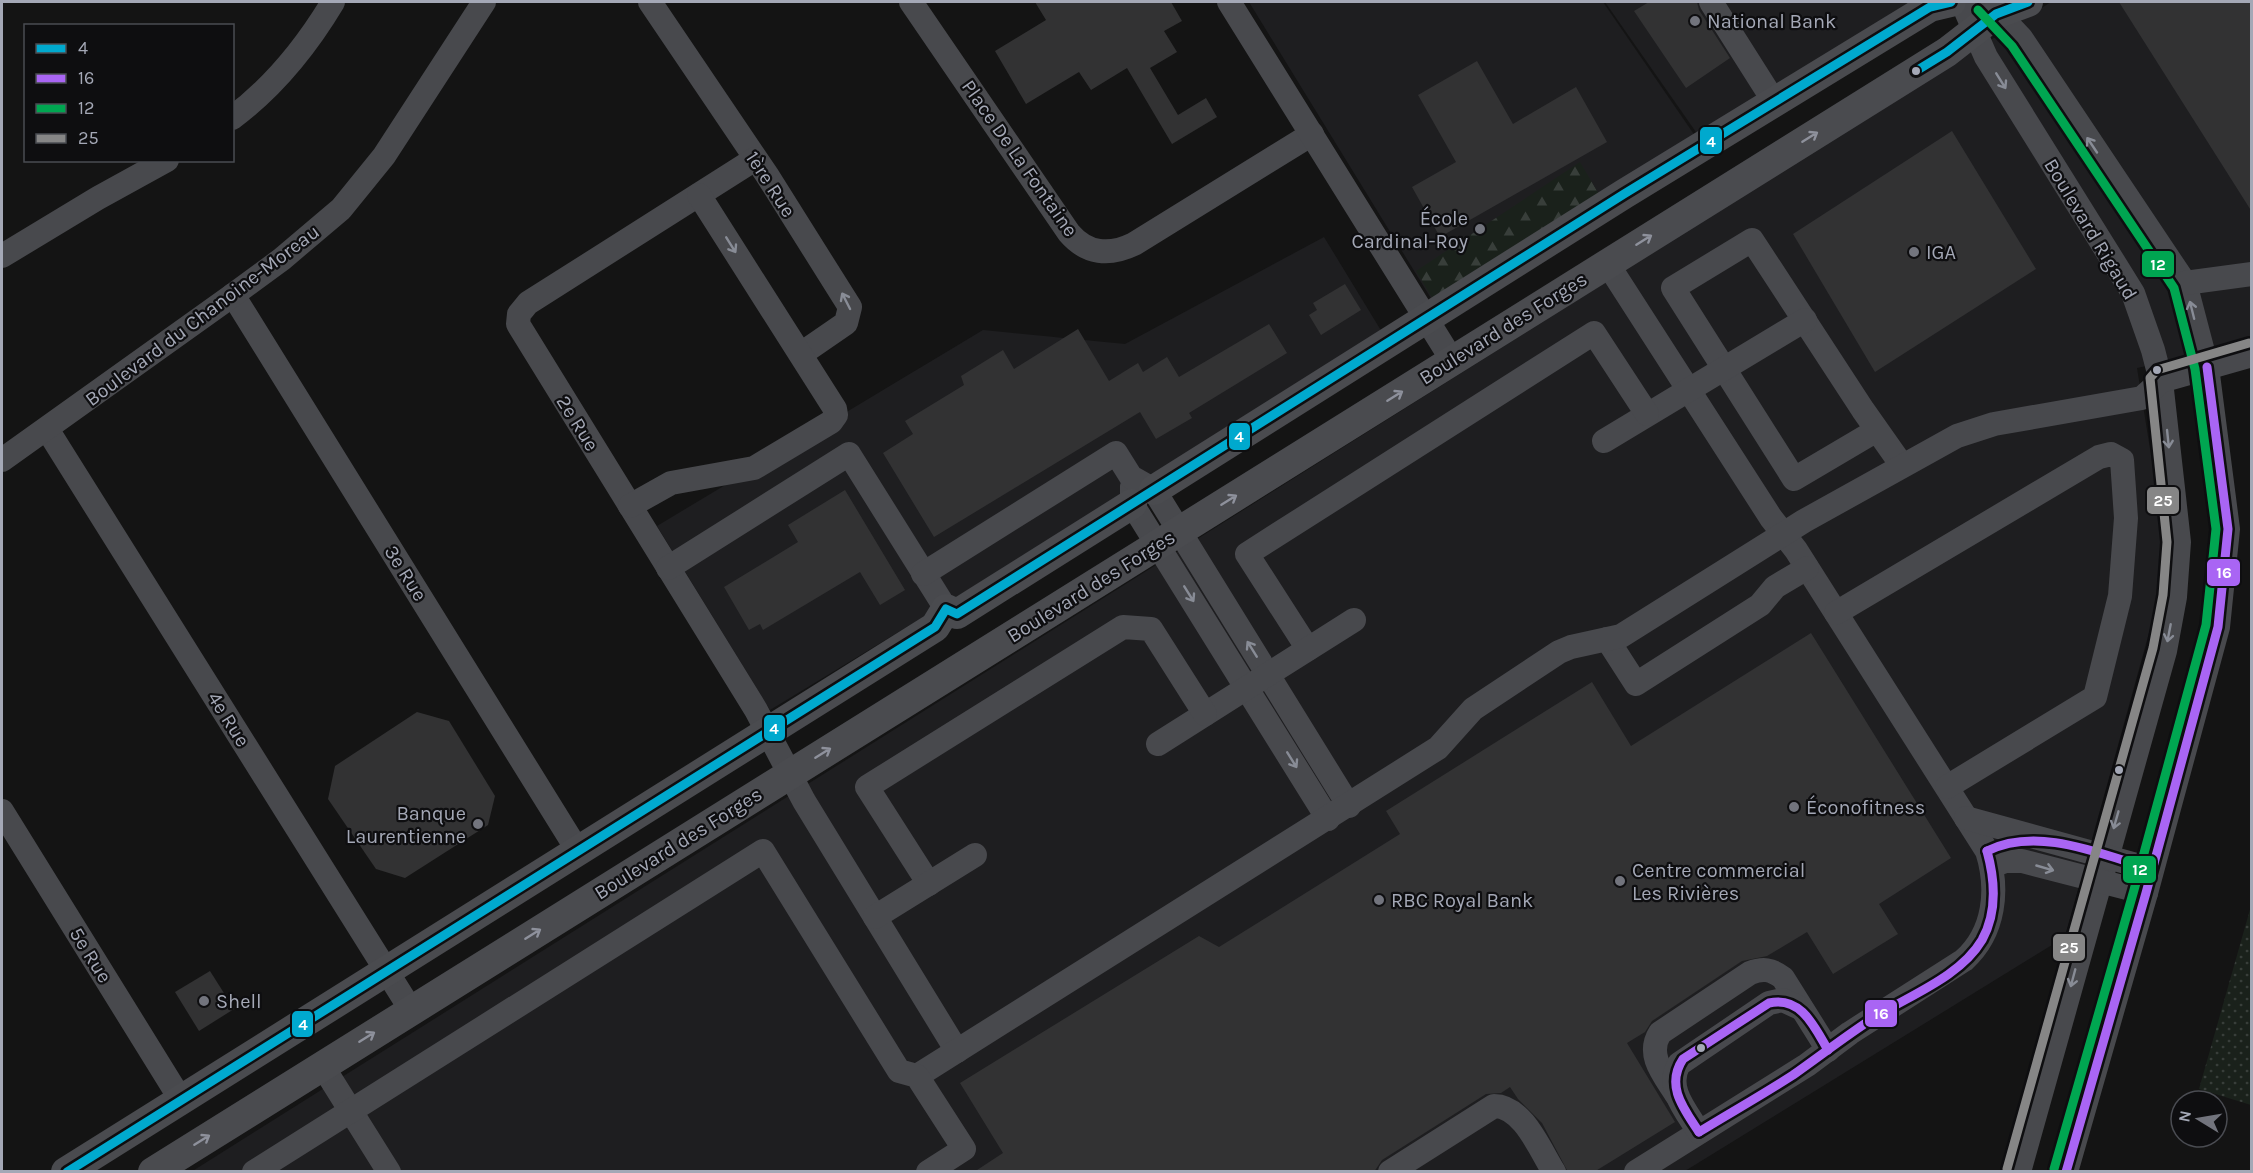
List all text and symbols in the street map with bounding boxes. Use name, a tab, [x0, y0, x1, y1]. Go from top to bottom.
place label: National Bank	[1707, 10, 1836, 33]
marker: National Bank	[1688, 14, 1702, 28]
legend	[24, 24, 234, 162]
text: 4	[78, 37, 88, 59]
unlabelled marker	[1910, 65, 1922, 77]
text: 16	[78, 67, 94, 89]
one-way arrow	[1995, 72, 2007, 89]
street label: Place De La Fontaine	[957, 75, 1082, 241]
text: 12	[78, 97, 94, 119]
line badge: 4	[1699, 126, 1723, 155]
text: 25	[78, 127, 99, 149]
one-way arrow	[1801, 131, 1818, 143]
text: 4	[1706, 132, 1716, 151]
one-way arrow	[2086, 136, 2099, 153]
street label: 1ère Rue	[741, 147, 800, 221]
street label: Boulevard Rigaud	[2039, 154, 2142, 304]
place label: École Cardinal-Roy	[1352, 206, 1468, 253]
street label: Boulevard du Chanoine-Moreau	[81, 220, 324, 411]
marker: École Cardinal-Roy	[1473, 222, 1487, 236]
one-way arrow	[1635, 233, 1652, 245]
one-way arrow	[724, 236, 737, 253]
place label: IGA	[1926, 241, 1956, 264]
marker: IGA	[1907, 245, 1921, 259]
line badge: 12	[2141, 250, 2175, 278]
text: 12	[2150, 255, 2166, 274]
street label: Boulevard des Forges	[1415, 267, 1591, 389]
one-way arrow	[839, 292, 851, 310]
one-way arrow	[2186, 301, 2198, 320]
unlabelled marker	[2151, 364, 2163, 376]
one-way arrow	[1386, 390, 1403, 402]
street label: 2e Rue	[552, 391, 604, 455]
line badge: 4	[1228, 422, 1251, 451]
text: 4	[1234, 427, 1244, 446]
one-way arrow	[2163, 429, 2174, 448]
line badge: 25	[2146, 486, 2180, 515]
text: 25	[2154, 491, 2173, 510]
one-way arrow	[1221, 493, 1238, 506]
street label: Boulevard des Forges	[1003, 525, 1179, 647]
street label: 3e Rue	[380, 541, 432, 605]
line badge: 16	[2206, 558, 2241, 587]
text: 16	[2216, 563, 2232, 582]
one-way arrow	[1184, 585, 1196, 602]
one-way arrow	[2163, 622, 2174, 642]
one-way arrow	[1245, 641, 1257, 658]
street label: 4e Rue	[203, 687, 254, 751]
line badge: 4	[763, 714, 786, 742]
text: 4	[769, 719, 779, 738]
one-way arrow	[814, 746, 831, 758]
one-way arrow	[1285, 751, 1298, 768]
unlabelled marker	[2113, 764, 2125, 776]
street label: Boulevard des Forges	[590, 782, 766, 904]
place label: Éconofitness	[1806, 795, 1925, 819]
marker: Éconofitness	[1787, 800, 1801, 814]
place label: Banque Laurentienne	[346, 802, 466, 848]
one-way arrow	[2110, 811, 2122, 830]
marker: Banque Laurentienne	[471, 817, 485, 831]
line badge: 12	[2122, 855, 2157, 884]
place label: Centre commercial Les Rivières	[1632, 859, 1805, 905]
text: 12	[2132, 860, 2148, 879]
one-way arrow	[2036, 863, 2055, 874]
marker: Centre commercial Les Rivières	[1613, 874, 1627, 888]
place label: RBC Royal Bank	[1391, 889, 1533, 912]
marker: RBC Royal Bank	[1372, 893, 1386, 907]
street label: 5e Rue	[65, 923, 116, 987]
one-way arrow	[524, 927, 541, 939]
line badge: 25	[2052, 933, 2086, 962]
text: 25	[2060, 938, 2079, 957]
one-way arrow	[2066, 968, 2078, 987]
place label: Shell	[216, 990, 262, 1013]
marker: Shell	[197, 994, 211, 1008]
line badge: 16	[1864, 999, 1898, 1028]
text: 16	[1873, 1004, 1889, 1023]
line badge: 4	[291, 1010, 314, 1038]
text: 4	[298, 1015, 308, 1034]
one-way arrow	[359, 1031, 375, 1043]
unlabelled marker	[1695, 1042, 1707, 1054]
north arrow	[2169, 1089, 2229, 1149]
text: N	[2174, 1109, 2195, 1124]
one-way arrow	[193, 1134, 210, 1146]

